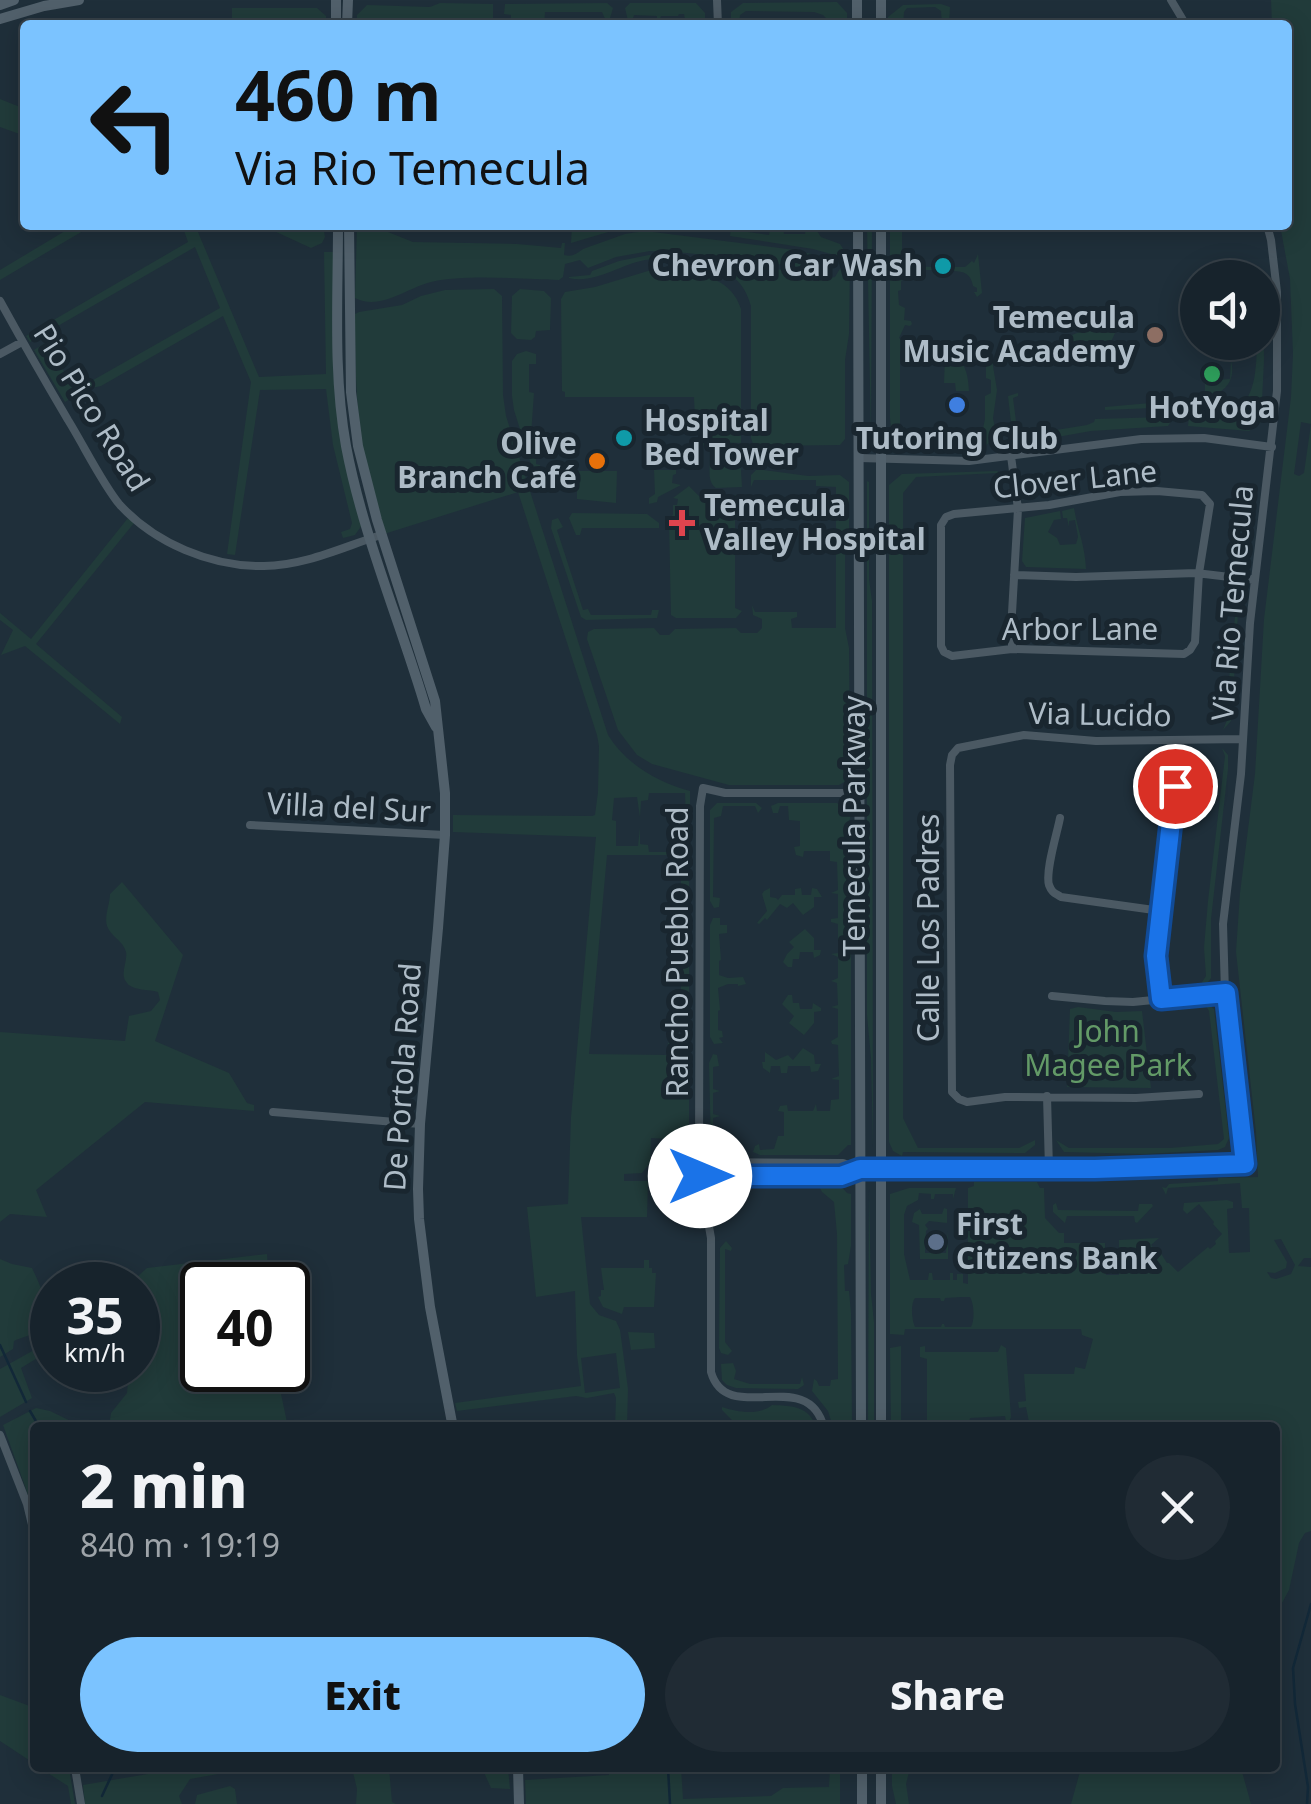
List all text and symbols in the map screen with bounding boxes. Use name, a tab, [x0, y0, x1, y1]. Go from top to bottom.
text: 460 m	[235, 46, 442, 142]
icon: left	[70, 60, 200, 190]
text: Via Rio Temecula	[235, 137, 590, 198]
place label: Chevron Car Wash	[652, 244, 923, 285]
marker: Chevron Car Wash	[932, 255, 954, 277]
map controls	[1180, 260, 1280, 360]
button: sound	[1180, 260, 1280, 360]
place label: Temecula Music Academy	[902, 296, 1136, 371]
street label: Pio Pico Road	[24, 316, 160, 499]
marker: Temecula Music Academy	[1144, 324, 1166, 346]
marker: HotYoga	[1201, 363, 1223, 385]
place label: HotYoga	[1148, 386, 1276, 427]
marker: Tutoring Club	[946, 394, 968, 416]
place label: Hospital Bed Tower	[644, 399, 800, 474]
place label: Tutoring Club	[856, 417, 1058, 458]
place label: Olive Branch Café	[397, 422, 577, 497]
marker: Hospital Bed Tower	[613, 427, 635, 449]
marker: Olive Branch Café	[586, 450, 608, 472]
street label: Clover Lane	[991, 450, 1159, 507]
street label: Via Rio Temecula	[1201, 483, 1262, 723]
place label: Temecula Valley Hospital	[704, 484, 926, 559]
marker: Temecula Valley Hospital	[669, 510, 695, 536]
street label: Arbor Lane	[1002, 608, 1158, 649]
street label: Via Lucido	[1028, 692, 1172, 735]
street label: Temecula Parkway	[833, 695, 874, 956]
pin	[1133, 744, 1218, 829]
icon: arrive	[1148, 759, 1203, 814]
street label: Villa del Sur	[266, 782, 432, 831]
street label: Rancho Pueblo Road	[656, 807, 697, 1097]
street label: Calle Los Padres	[907, 814, 948, 1042]
street label: De Portola Road	[373, 961, 430, 1192]
park label: John Magee Park	[1024, 1010, 1192, 1085]
position arrow	[648, 1124, 752, 1228]
place label: First Citizens Bank	[956, 1203, 1158, 1278]
marker: First Citizens Bank	[925, 1231, 947, 1253]
speed limit sign: 40	[180, 1262, 310, 1392]
text: 35	[66, 1281, 124, 1349]
text: km/h	[64, 1335, 126, 1369]
text: 2 min	[80, 1444, 248, 1526]
button: close	[1125, 1455, 1230, 1560]
text: 840 m · 19:19	[80, 1523, 280, 1566]
button: Exit	[80, 1637, 645, 1752]
button: Share	[665, 1637, 1230, 1752]

